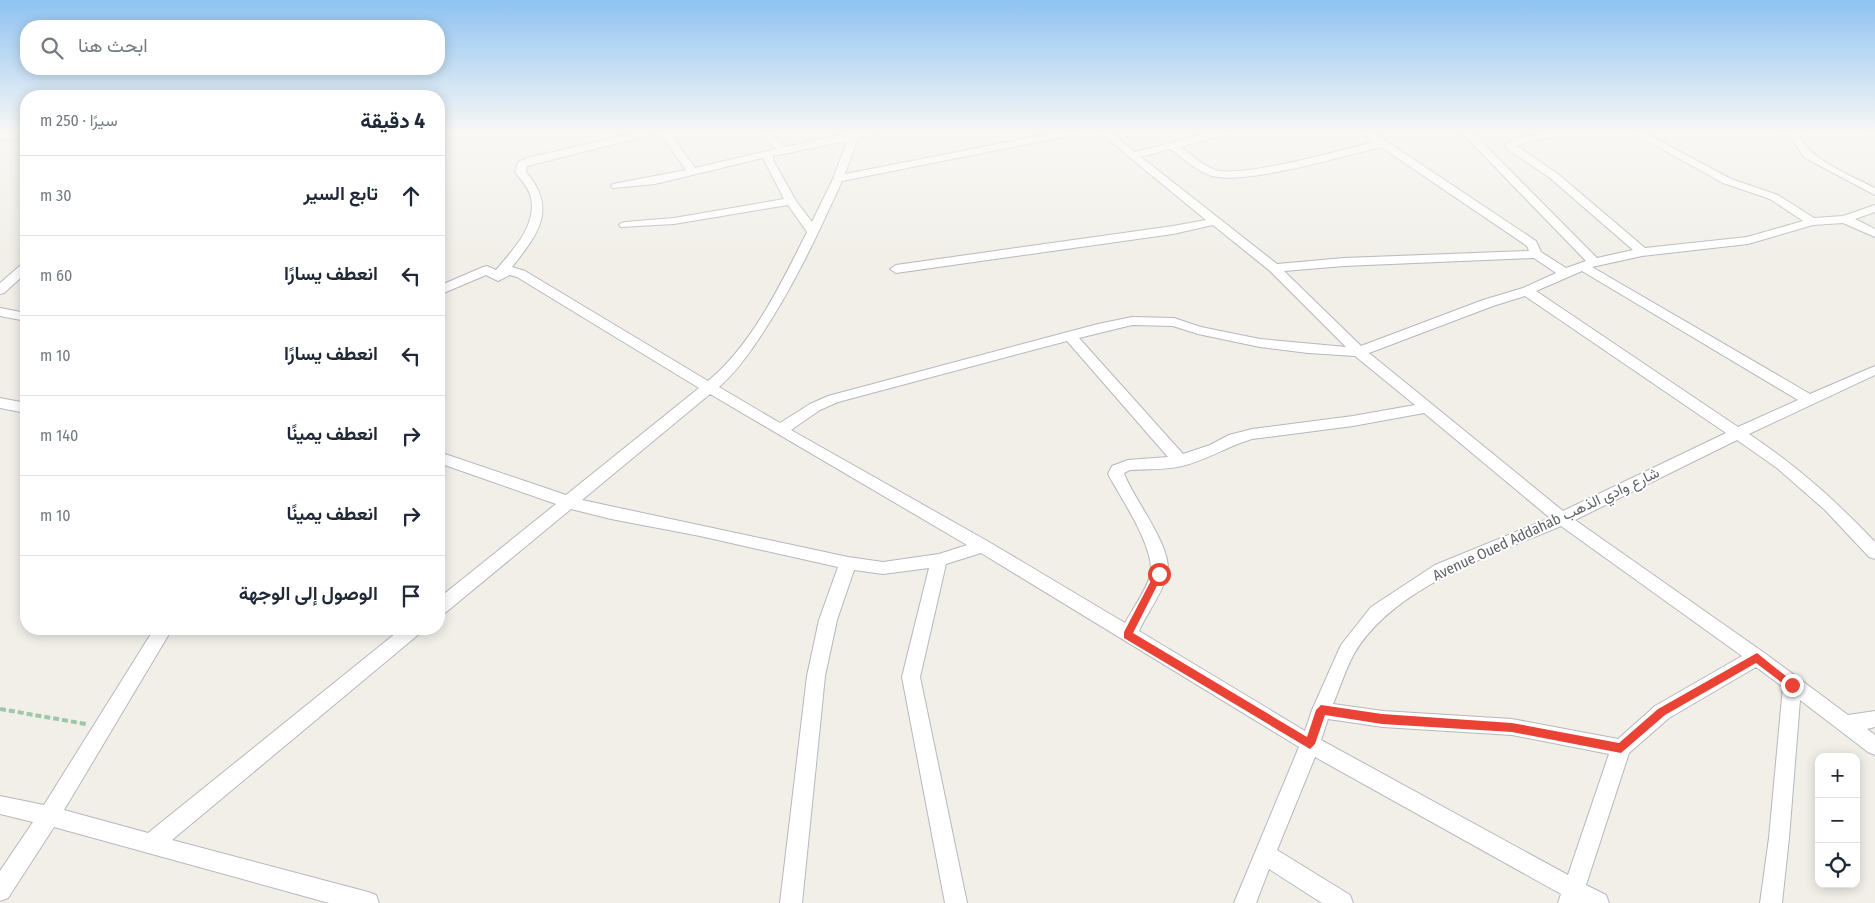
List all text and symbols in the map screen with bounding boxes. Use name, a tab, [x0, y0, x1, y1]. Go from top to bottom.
search box	[20, 20, 445, 75]
icon: search	[38, 34, 66, 62]
text: ابحث هنا	[78, 34, 148, 57]
text: 4 دقيقة	[360, 108, 425, 134]
text: سيرًا · 250 m	[40, 111, 118, 130]
text: تابع السير	[303, 182, 378, 205]
icon: ahead	[397, 182, 425, 210]
text: 30 m	[40, 186, 72, 205]
text: انعطف يسارًا	[284, 262, 378, 285]
icon: left	[397, 262, 425, 290]
text: 60 m	[40, 266, 72, 285]
text: انعطف يسارًا	[284, 342, 378, 365]
icon: left	[397, 342, 425, 370]
text: 10 m	[40, 346, 71, 365]
text: انعطف يمينًا	[286, 422, 378, 445]
icon: right	[397, 422, 425, 450]
text: 140 m	[40, 426, 78, 445]
street label: Avenue Oued Addahab شارع وادي الذهب	[1430, 463, 1664, 588]
text: انعطف يمينًا	[286, 502, 378, 525]
icon: right	[397, 502, 425, 530]
text: 10 m	[40, 506, 71, 525]
route start	[1148, 563, 1171, 586]
text: الوصول إلى الوجهة	[239, 582, 378, 605]
icon: arrive	[397, 582, 425, 610]
route end	[1781, 674, 1804, 697]
map controls	[1815, 753, 1860, 888]
button: +	[1815, 753, 1860, 798]
button: −	[1815, 798, 1860, 843]
button: locate	[1815, 843, 1860, 888]

